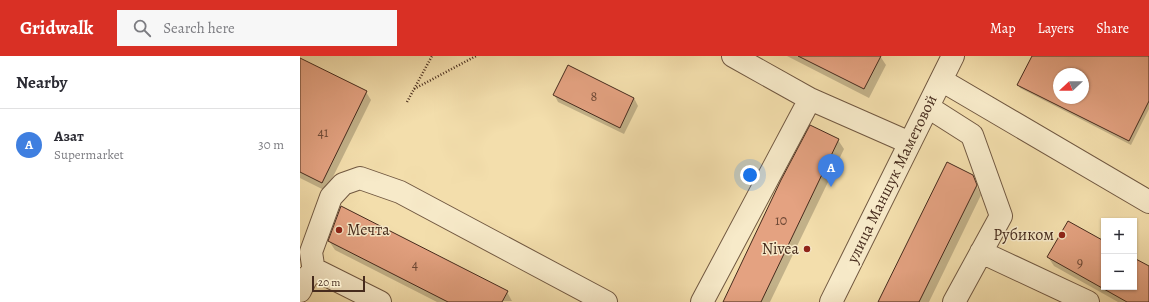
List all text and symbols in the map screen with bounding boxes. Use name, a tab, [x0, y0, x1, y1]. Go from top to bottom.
search box	[117, 10, 397, 46]
text: Gridwalk	[20, 15, 93, 41]
icon: search	[131, 17, 153, 39]
text: Search here	[163, 18, 235, 38]
text: Map	[990, 19, 1016, 38]
text: Layers	[1038, 19, 1074, 38]
text: Share	[1096, 19, 1129, 38]
north arrow	[1053, 68, 1089, 104]
text: Nearby	[16, 71, 67, 94]
house number: 8	[591, 87, 598, 106]
street label: улица Маншук Маметовой	[841, 91, 942, 268]
house number: 41	[317, 123, 329, 142]
text: Азат	[54, 126, 84, 146]
text: A	[25, 136, 33, 153]
text: 30 m	[258, 136, 284, 153]
text: Supermarket	[54, 146, 124, 163]
pin: A	[818, 154, 844, 187]
your location	[740, 165, 760, 185]
house number: 10	[775, 211, 787, 230]
map controls	[1101, 218, 1137, 290]
button: +	[1101, 218, 1137, 254]
place label: Мечта	[347, 219, 390, 241]
place label: Рубиком	[993, 224, 1054, 246]
marker: Мечта	[334, 225, 344, 235]
marker: Рубиком	[1057, 230, 1067, 240]
place label: Nivea	[762, 238, 800, 260]
marker: Nivea	[802, 244, 812, 254]
house number: 9	[1077, 253, 1083, 272]
button: −	[1101, 254, 1137, 290]
house number: 4	[412, 255, 418, 274]
scale bar	[312, 274, 365, 293]
text: 20 m	[318, 275, 340, 290]

